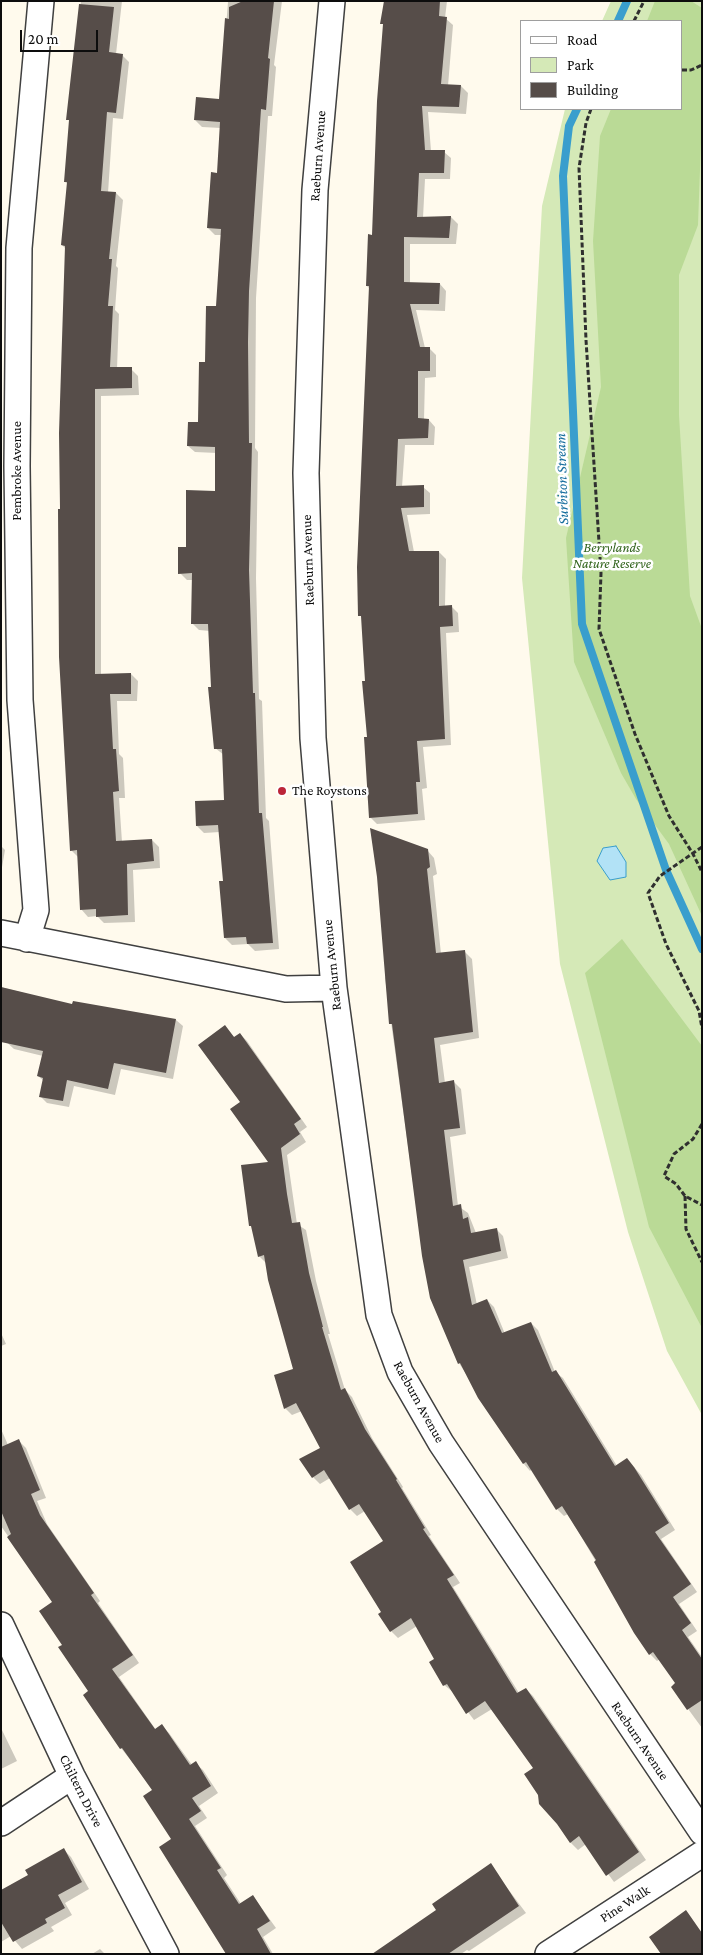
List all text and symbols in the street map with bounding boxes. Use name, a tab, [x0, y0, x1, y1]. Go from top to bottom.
scale bar	[22, 20, 100, 52]
legend	[520, 20, 683, 110]
text: 20 m	[28, 31, 59, 47]
text: Road	[567, 32, 597, 48]
text: Park	[567, 57, 594, 73]
text: Building	[567, 82, 618, 98]
street label: Raeburn Avenue	[306, 110, 330, 202]
street label: Pembroke Avenue	[9, 421, 25, 521]
water label: Surbiton Stream	[551, 433, 573, 525]
street label: Raeburn Avenue	[298, 514, 318, 606]
park label: Berrylands Nature Reserve	[573, 540, 651, 572]
place label: The Roystons	[292, 783, 367, 799]
marker: The Roystons	[276, 785, 288, 797]
street label: Raeburn Avenue	[319, 919, 345, 1011]
street label: Raeburn Avenue	[390, 1358, 448, 1446]
street label: Raeburn Avenue	[608, 1699, 672, 1783]
street label: Chiltern Drive	[55, 1752, 107, 1830]
street label: Pine Walk	[597, 1882, 653, 1926]

